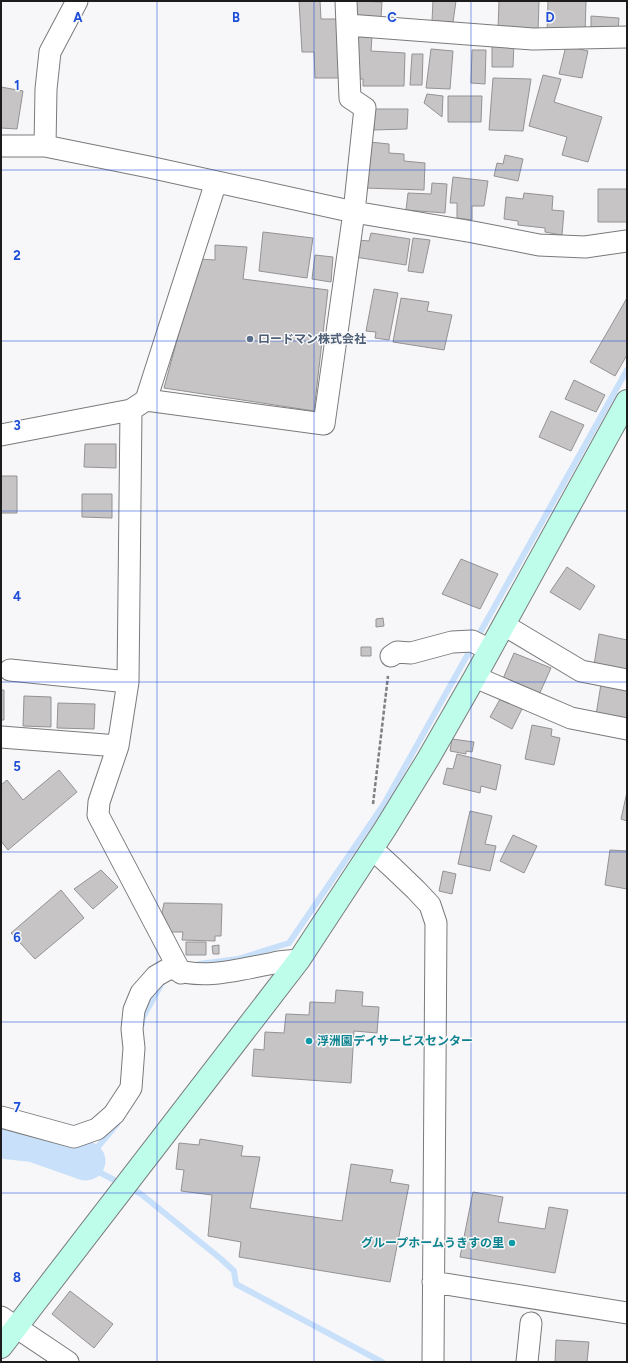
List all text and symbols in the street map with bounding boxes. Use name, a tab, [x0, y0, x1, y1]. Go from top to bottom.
text: A	[73, 10, 83, 25]
text: B	[232, 10, 240, 25]
text: C	[387, 10, 397, 25]
text: D	[545, 10, 555, 25]
text: 1	[14, 78, 20, 93]
text: 2	[13, 248, 21, 263]
place label: ロードマン株式会社	[258, 332, 366, 346]
marker: ロードマン株式会社	[245, 334, 255, 344]
text: 3	[13, 418, 21, 433]
text: 4	[13, 589, 21, 604]
text: 5	[13, 759, 21, 774]
text: 6	[13, 930, 21, 945]
place label: 浮洲園デイサービスセンター	[317, 1034, 473, 1048]
marker: 浮洲園デイサービスセンター	[304, 1036, 314, 1046]
text: 7	[13, 1100, 21, 1115]
place label: グループホームうきすの里	[361, 1236, 504, 1250]
marker: グループホームうきすの里	[507, 1238, 517, 1248]
text: 8	[13, 1270, 21, 1285]

